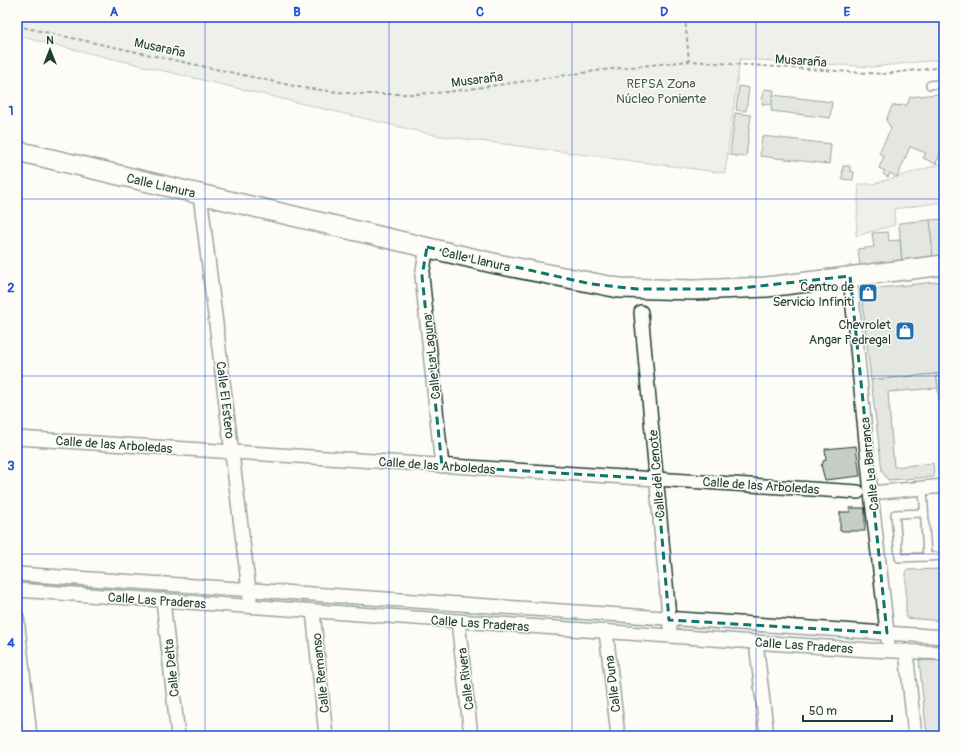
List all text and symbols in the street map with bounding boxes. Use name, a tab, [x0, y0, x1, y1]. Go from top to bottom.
text: A	[110, 4, 119, 20]
text: B	[293, 4, 301, 20]
text: C	[476, 4, 484, 20]
text: D	[660, 4, 668, 20]
text: E	[844, 4, 851, 20]
north arrow	[30, 30, 70, 70]
text: N	[46, 34, 54, 47]
street label: Musaraña	[133, 35, 187, 61]
street label: Musaraña	[774, 51, 827, 71]
street label: Musaraña	[450, 69, 504, 91]
park label: REPSA Zona Núcleo Poniente	[616, 76, 707, 107]
text: 1	[8, 103, 14, 119]
street label: Calle Llanura	[125, 170, 197, 202]
street label: Calle Llanura	[440, 244, 512, 276]
place label: Centro de Servicio Infiniti	[773, 279, 855, 310]
text: 2	[7, 280, 15, 296]
shop icon: Centro de Servicio Infiniti	[857, 282, 879, 304]
street label: Calle La Laguna	[420, 314, 444, 400]
place label: Chevrolet Angar Pedregal	[809, 317, 892, 348]
shop icon: Chevrolet Angar Pedregal	[894, 320, 916, 342]
street label: Calle El Estero	[212, 361, 238, 440]
street label: Calle La Barranca	[857, 416, 883, 511]
street label: Calle del Cenote	[645, 428, 669, 519]
street label: Calle de las Arboledas	[55, 433, 173, 457]
street label: Calle de las Arboledas	[378, 454, 496, 478]
text: 3	[7, 458, 15, 474]
street label: Calle de las Arboledas	[702, 474, 820, 498]
street label: Calle Las Praderas	[107, 590, 207, 612]
street label: Calle Las Praderas	[430, 613, 530, 635]
street label: Calle Remanso	[309, 632, 333, 714]
text: 4	[7, 635, 15, 651]
street label: Calle Las Praderas	[754, 635, 854, 657]
street label: Calle Delta	[161, 638, 183, 698]
street label: Calle Rivera	[454, 647, 478, 711]
street label: Calle Duna	[602, 654, 624, 713]
scale bar	[803, 697, 892, 723]
text: 50 m	[809, 704, 837, 719]

